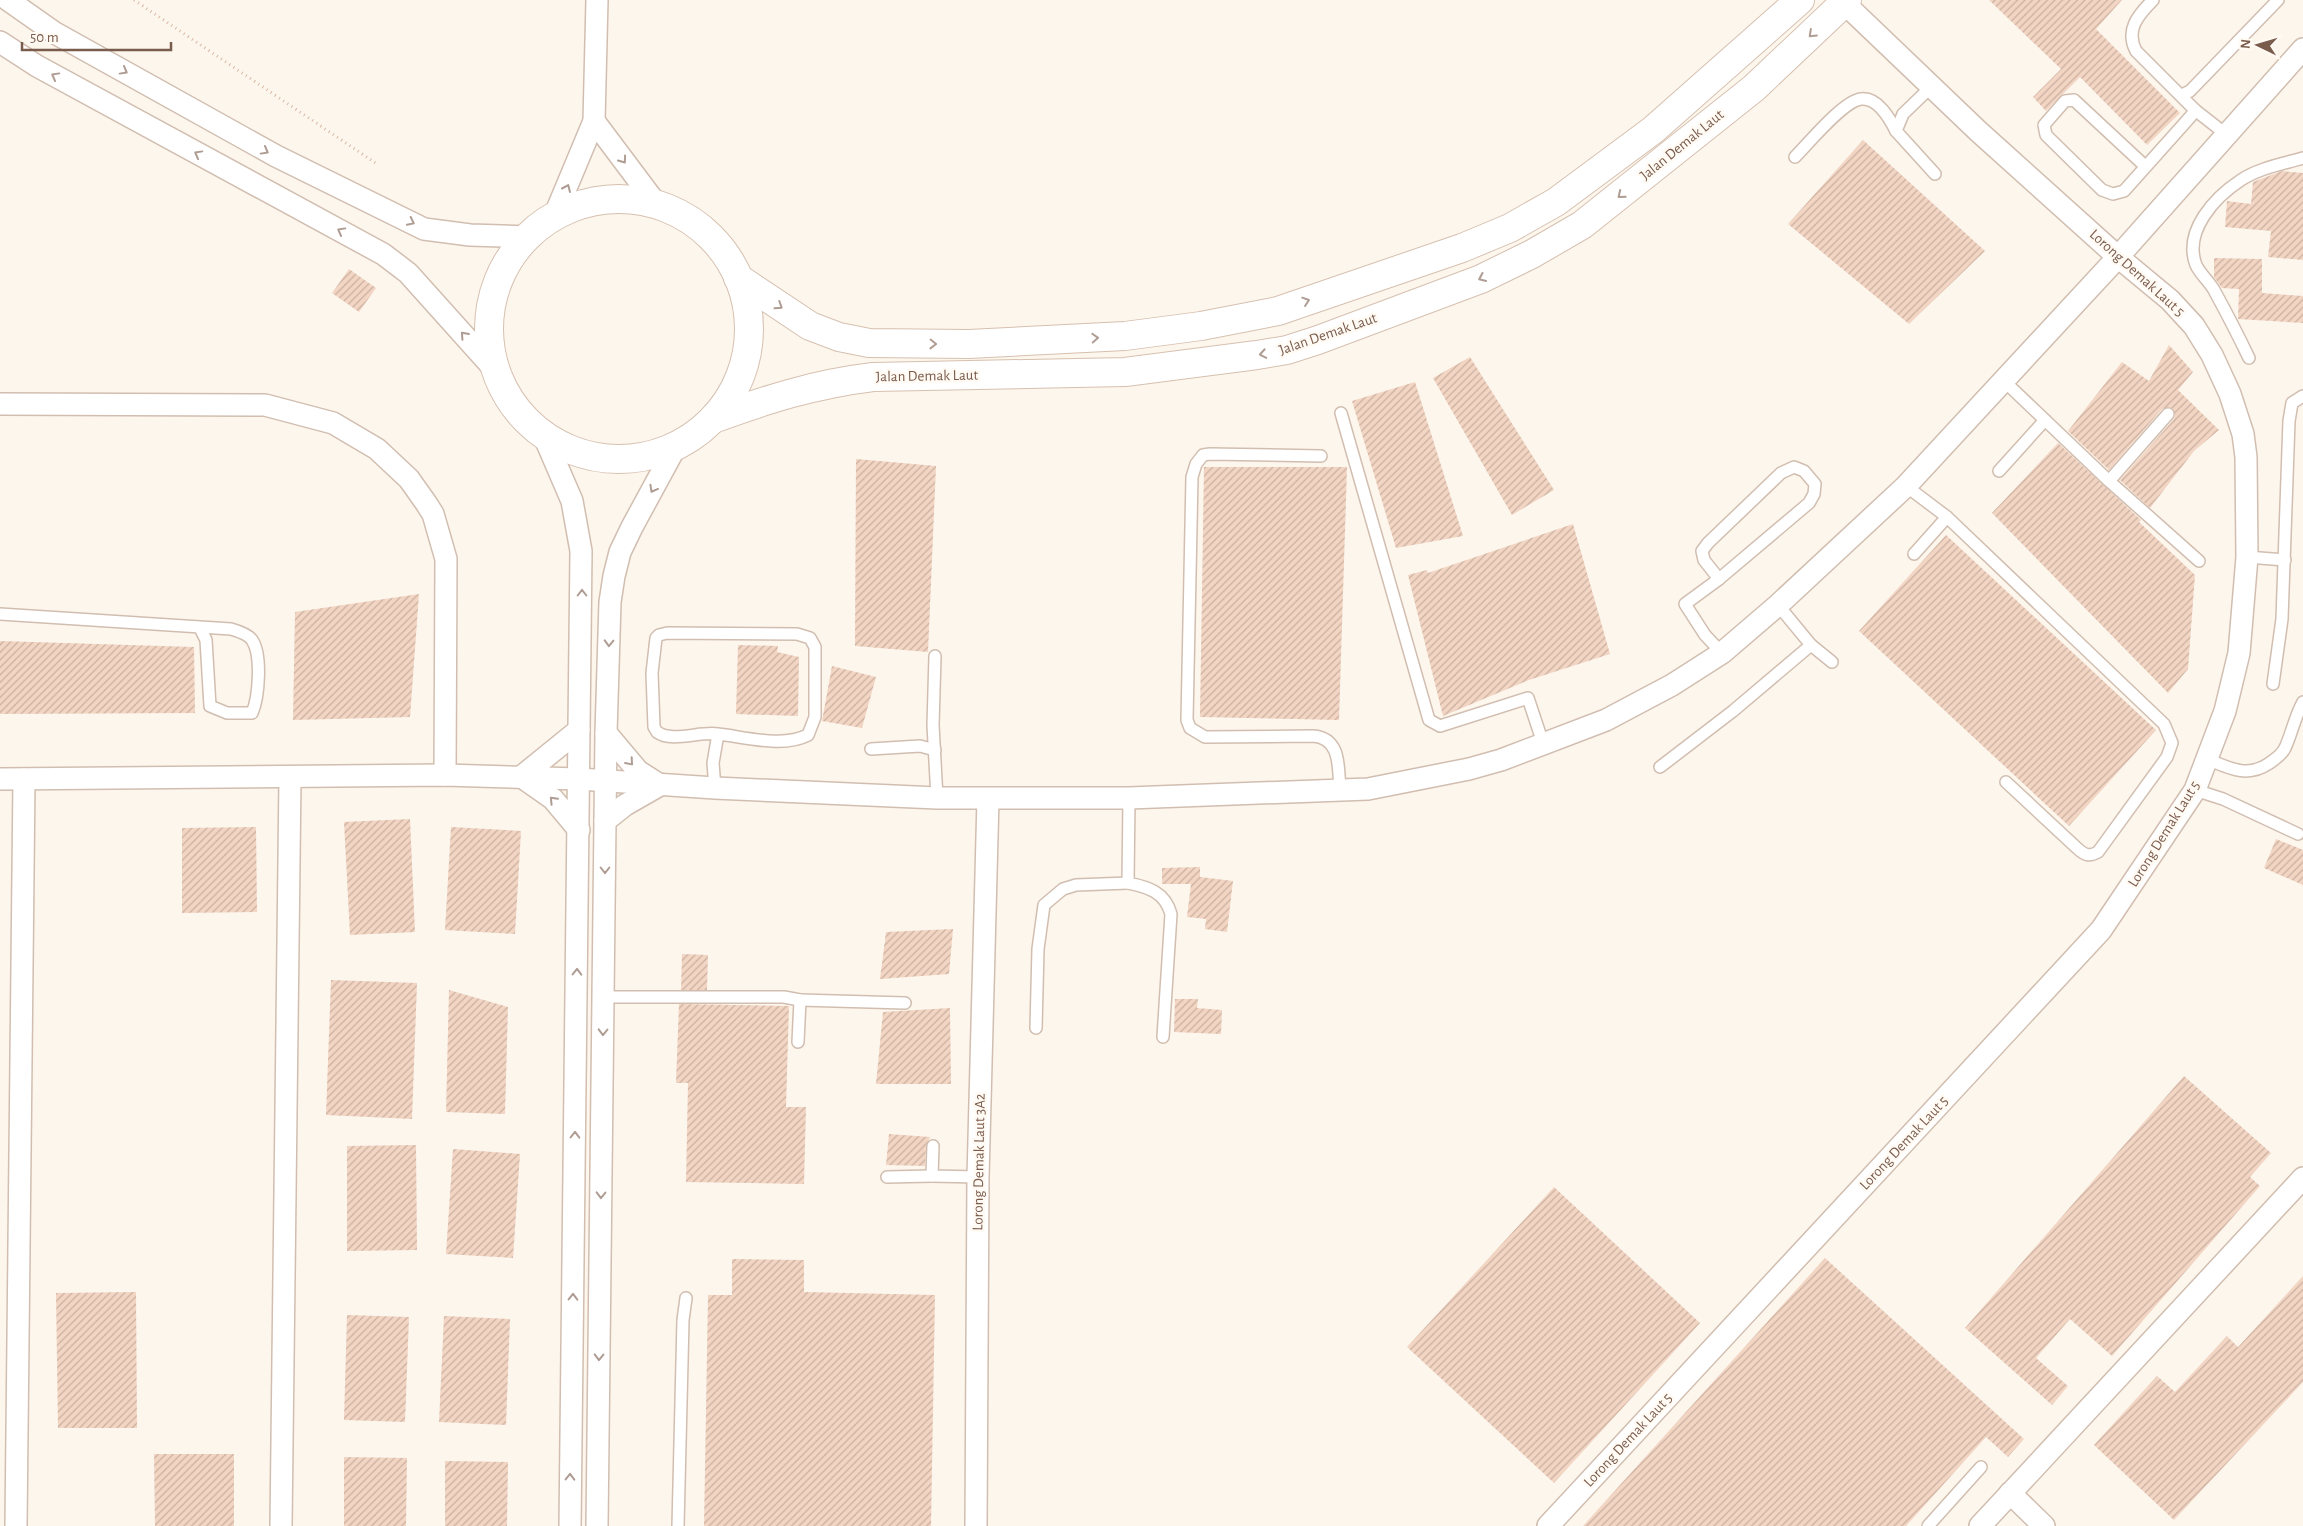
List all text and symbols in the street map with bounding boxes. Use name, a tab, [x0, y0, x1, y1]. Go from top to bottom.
scale bar	[22, 20, 171, 52]
north arrow	[2233, 20, 2283, 70]
one-way arrow	[1808, 28, 1817, 37]
text: 50 m	[30, 30, 59, 45]
text: N	[2239, 38, 2253, 49]
one-way arrow	[118, 65, 127, 75]
one-way arrow	[52, 72, 61, 82]
street label: Jalan Demak Laut	[1637, 107, 1727, 183]
one-way arrow	[260, 144, 269, 154]
one-way arrow	[194, 150, 203, 160]
one-way arrow	[617, 154, 625, 163]
one-way arrow	[560, 184, 571, 193]
one-way arrow	[1617, 189, 1626, 198]
one-way arrow	[406, 216, 415, 227]
one-way arrow	[337, 227, 346, 237]
street label: Lorong Demak Laut 5	[2087, 227, 2187, 319]
one-way arrow	[1478, 271, 1487, 282]
one-way arrow	[1302, 297, 1310, 307]
one-way arrow	[774, 299, 783, 309]
street label: Jalan Demak Laut	[1277, 310, 1379, 358]
one-way arrow	[461, 331, 470, 340]
one-way arrow	[1091, 332, 1099, 343]
one-way arrow	[930, 339, 937, 349]
one-way arrow	[1258, 349, 1267, 359]
street label: Jalan Demak Laut	[876, 368, 979, 384]
one-way arrow	[649, 484, 659, 493]
one-way arrow	[577, 589, 587, 597]
one-way arrow	[603, 639, 614, 647]
one-way arrow	[625, 756, 634, 765]
street label: Lorong Demak Laut 5	[2125, 778, 2203, 890]
one-way arrow	[550, 796, 559, 805]
one-way arrow	[600, 866, 610, 874]
one-way arrow	[572, 968, 582, 976]
one-way arrow	[598, 1028, 609, 1036]
street label: Lorong Demak Laut 3A2	[970, 1093, 988, 1231]
street label: Lorong Demak Laut 5	[1857, 1093, 1951, 1193]
one-way arrow	[570, 1131, 580, 1138]
one-way arrow	[596, 1191, 606, 1199]
one-way arrow	[568, 1293, 578, 1301]
one-way arrow	[594, 1354, 604, 1361]
street label: Lorong Demak Laut 5	[1581, 1390, 1675, 1490]
one-way arrow	[565, 1473, 576, 1481]

